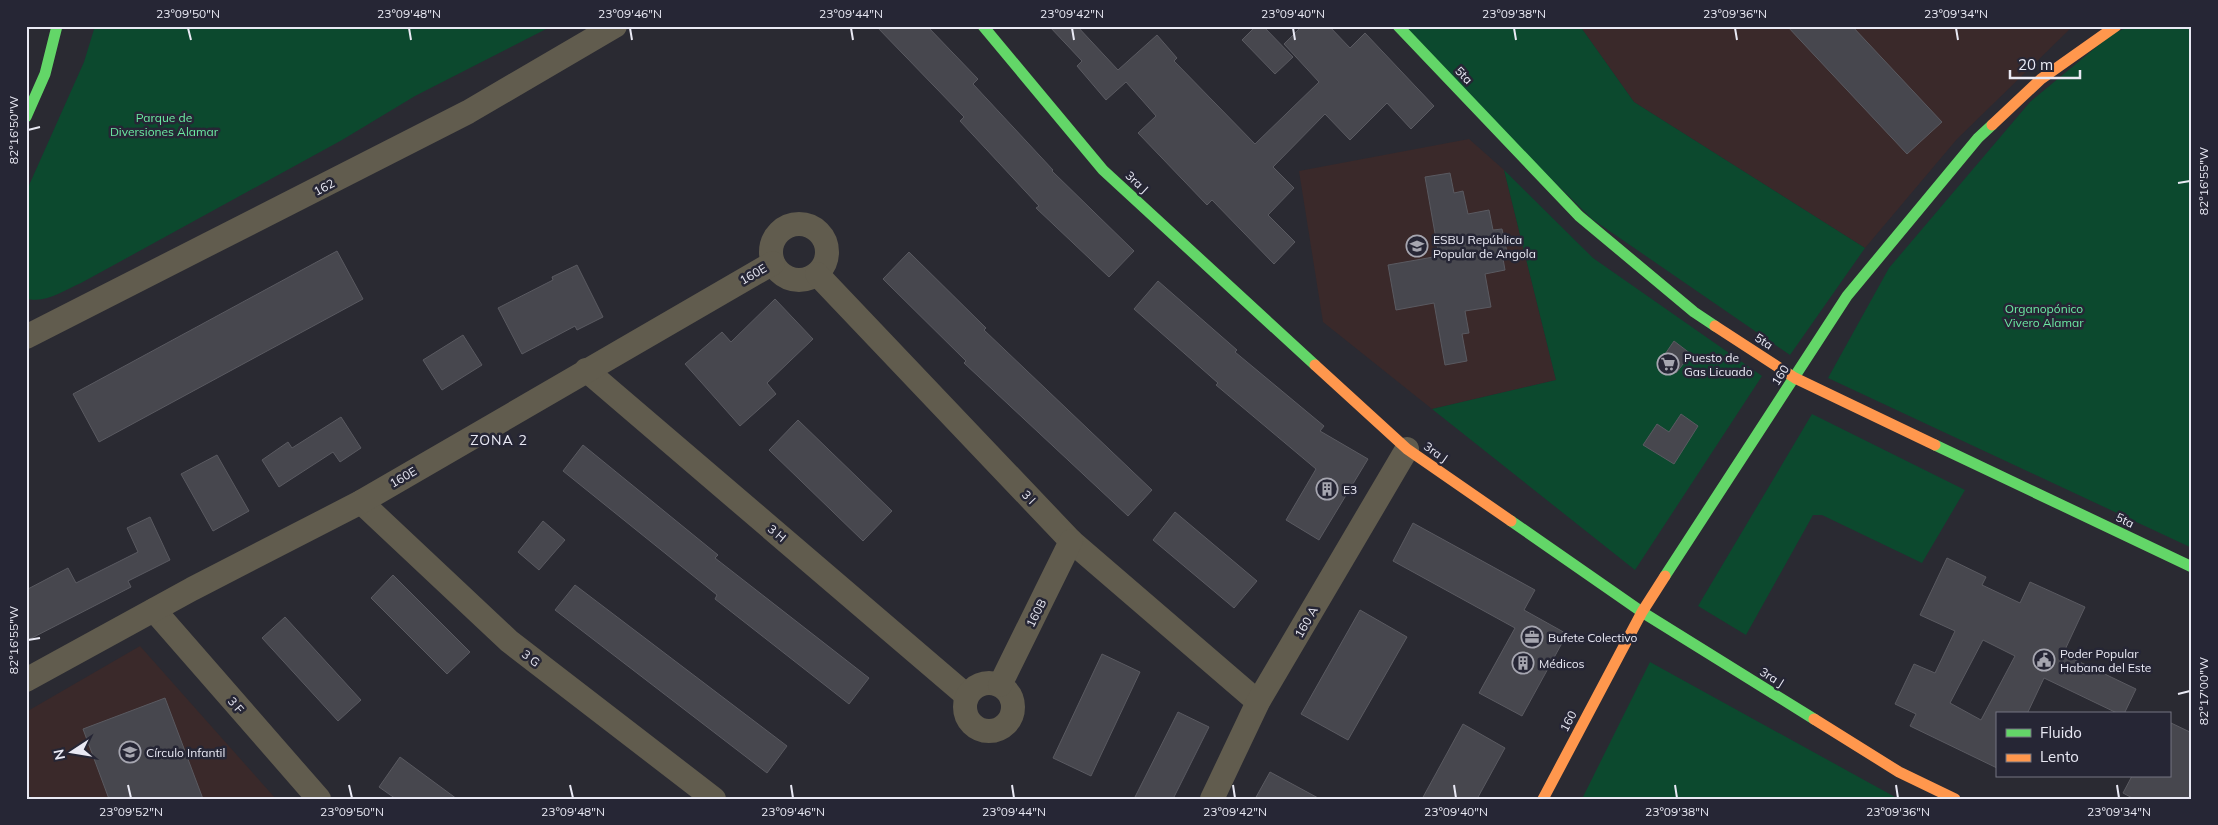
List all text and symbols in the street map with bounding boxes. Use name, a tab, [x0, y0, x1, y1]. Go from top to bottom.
text: 23°09'50"N	[156, 6, 220, 21]
text: 23°09'48"N	[377, 6, 441, 21]
text: 23°09'46"N	[598, 6, 662, 21]
text: 23°09'44"N	[819, 6, 883, 21]
text: 23°09'42"N	[1040, 6, 1104, 21]
text: 23°09'40"N	[1261, 6, 1325, 21]
text: 23°09'38"N	[1482, 6, 1546, 21]
text: 23°09'36"N	[1703, 6, 1767, 21]
text: 23°09'34"N	[1924, 6, 1988, 21]
scale bar	[2010, 48, 2080, 80]
text: 20 m	[2018, 55, 2053, 74]
street label: 5ta	[1452, 63, 1476, 87]
text: 82°16'50"W	[6, 96, 21, 164]
park label: Parque de Diversiones Alamar	[110, 110, 219, 139]
text: 82°16'55"W	[2196, 147, 2211, 215]
street label: 3ra J	[1122, 168, 1152, 196]
street label: 162	[311, 175, 337, 199]
place label: ESBU República Popular de Angola	[1433, 232, 1536, 261]
school or university icon: ESBU República Popular de Angola	[1405, 234, 1429, 258]
street label: 160E	[737, 260, 769, 288]
park label: Organopónico Vivero Alamar	[2004, 301, 2084, 330]
street label: 5ta	[1752, 330, 1776, 352]
place label: Puesto de Gas Licuado	[1684, 350, 1753, 379]
supermarket icon: Puesto de Gas Licuado	[1656, 352, 1680, 376]
street label: 160	[1768, 362, 1792, 388]
district label: ZONA 2	[470, 431, 528, 449]
street label: 3ra J	[1421, 438, 1451, 466]
street label: 160E	[387, 463, 419, 491]
building icon: E3	[1315, 477, 1339, 501]
place label: E3	[1343, 482, 1357, 497]
street label: 3 I	[1019, 487, 1039, 507]
street label: 5ta	[2113, 509, 2137, 531]
street label: 3 H	[765, 521, 789, 545]
street label: 160B	[1023, 596, 1049, 630]
street label: 160 A	[1291, 604, 1321, 640]
text: 82°16'55"W	[6, 606, 21, 674]
office icon: Bufete Colectivo	[1520, 625, 1544, 649]
place label: Bufete Colectivo	[1548, 630, 1638, 645]
street label: 3 G	[519, 646, 543, 670]
place label: Poder Popular Habana del Este	[2060, 646, 2151, 675]
public building icon: Poder Popular Habana del Este	[2032, 648, 2056, 672]
building icon: Médicos	[1511, 651, 1535, 675]
place label: Médicos	[1539, 656, 1585, 671]
text: 82°17'00"W	[2196, 657, 2211, 725]
street label: 3ra J	[1757, 664, 1787, 690]
street label: 3 F	[225, 694, 247, 717]
street label: 160	[1556, 708, 1580, 734]
legend	[1996, 712, 2170, 778]
text: Fluido	[2040, 723, 2082, 742]
north arrow	[48, 728, 98, 778]
school or university icon: Círculo Infantil	[118, 740, 142, 764]
place label: Círculo Infantil	[146, 745, 225, 760]
text: Lento	[2040, 747, 2079, 766]
text: N	[49, 748, 69, 762]
text: 23°09'52"N	[99, 804, 163, 819]
text: 23°09'50"N	[320, 804, 384, 819]
text: 23°09'48"N	[541, 804, 605, 819]
text: 23°09'46"N	[761, 804, 825, 819]
text: 23°09'44"N	[982, 804, 1046, 819]
text: 23°09'42"N	[1203, 804, 1267, 819]
text: 23°09'40"N	[1424, 804, 1488, 819]
text: 23°09'38"N	[1645, 804, 1709, 819]
text: 23°09'36"N	[1866, 804, 1930, 819]
text: 23°09'34"N	[2087, 804, 2151, 819]

